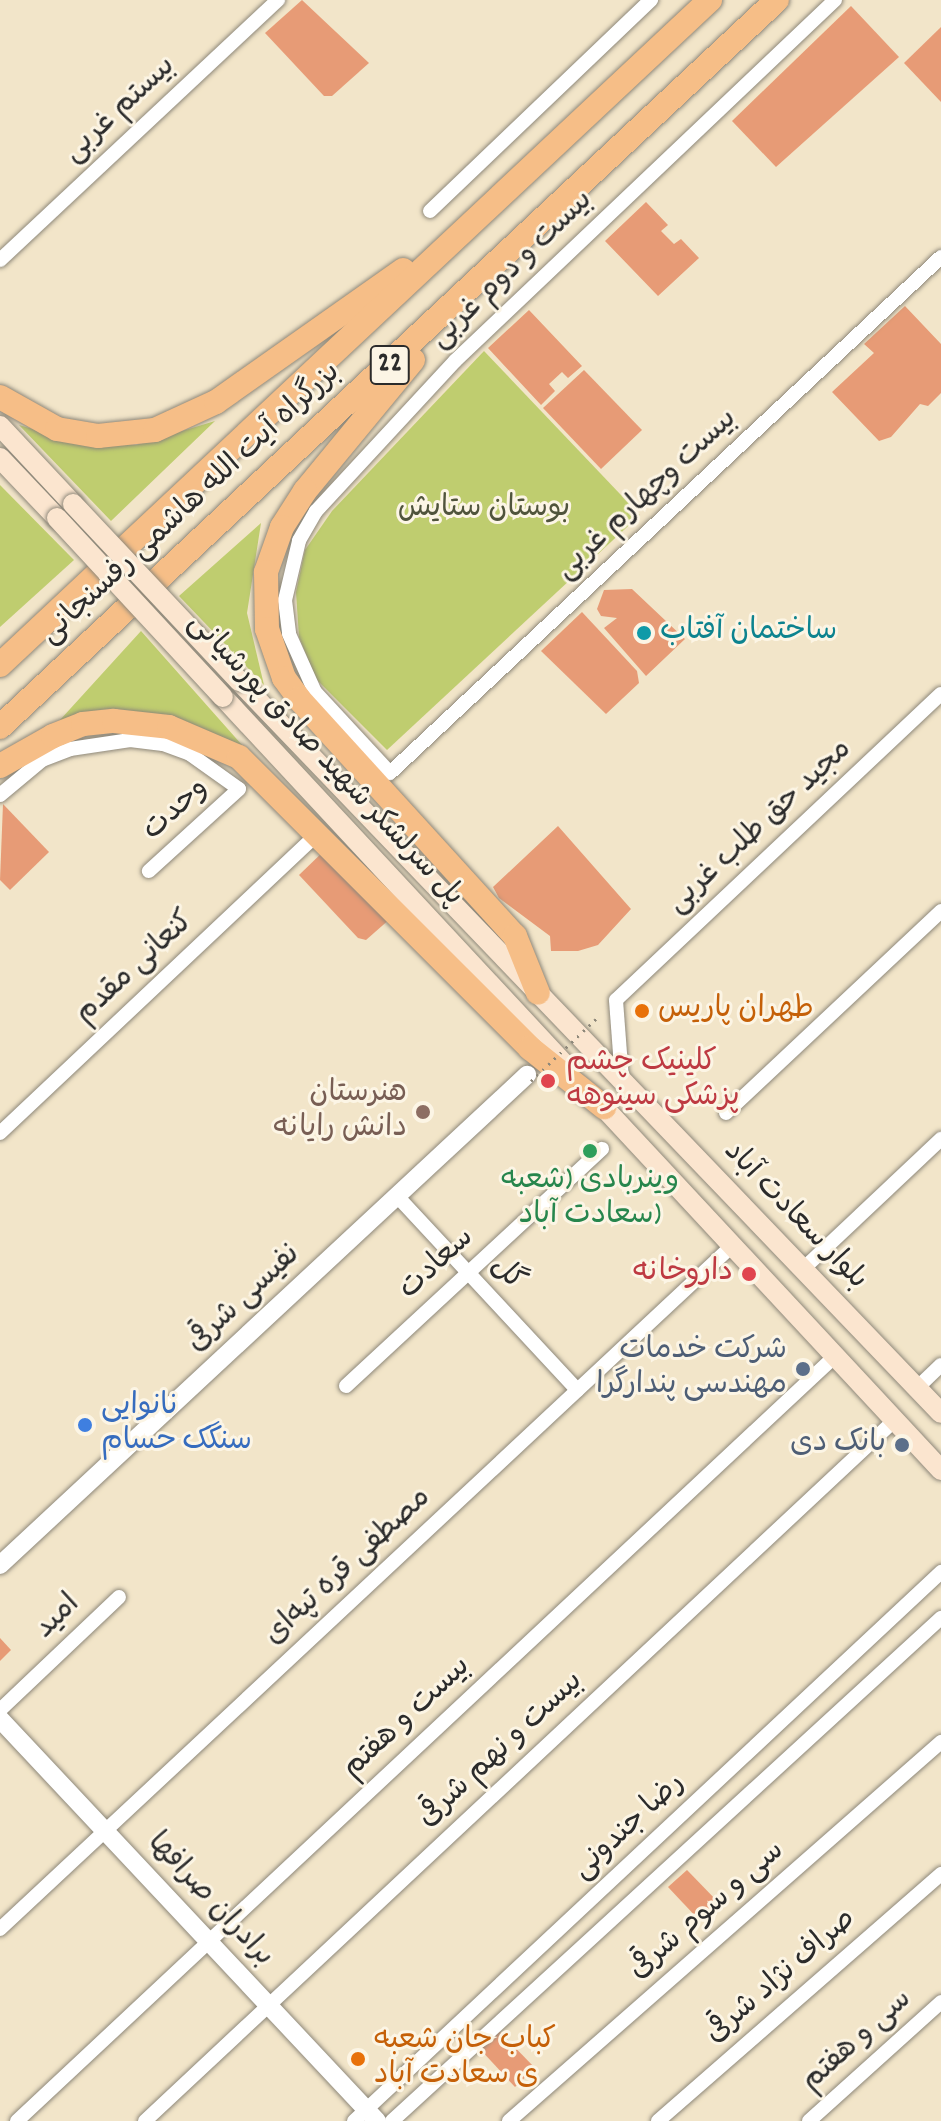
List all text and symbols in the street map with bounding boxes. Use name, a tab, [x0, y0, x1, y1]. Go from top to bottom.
street label: بیستم غربی	[57, 50, 185, 172]
street label: بیست و دوم غربی	[424, 184, 602, 358]
road number: 22	[368, 341, 412, 389]
street label: بزرگراه آیت الله هاشمی رفسنجانی	[34, 356, 350, 654]
street label: بیست وچهارم غربی	[550, 403, 746, 589]
park label: بوستان ستایش	[398, 492, 570, 528]
street label: پل سرلشکر شهید صادق پورشیانی	[178, 607, 470, 915]
place label: ساختمان آفتاب	[660, 615, 837, 651]
marker: ساختمان آفتاب	[635, 624, 653, 642]
street label: مجید حق طلب غربی	[661, 733, 861, 923]
street label: وحدت	[137, 772, 217, 850]
street label: کنعانی مقدم	[69, 905, 203, 1033]
place label: طهران پاریس	[658, 993, 814, 1029]
marker: طهران پاریس	[633, 1002, 651, 1020]
place label: کلینیک چشم پزشکی سینوهه	[566, 1046, 740, 1116]
marker: کلینیک چشم پزشکی سینوهه	[537, 1070, 559, 1092]
place label: هنرستان دانش رایانه	[274, 1077, 407, 1148]
marker: هنرستان دانش رایانه	[414, 1103, 432, 1121]
street label: بلوار سعادت آباد	[714, 1135, 874, 1299]
marker: وینربادی (شعبه سعادت آباد)	[581, 1142, 599, 1160]
place label: وینربادی (شعبه سعادت آباد)	[501, 1164, 679, 1234]
street label: سعادت	[393, 1221, 483, 1309]
street label: نفیسی شرقی	[181, 1238, 309, 1362]
street label: گل	[481, 1250, 531, 1300]
place label: داروخانه	[633, 1256, 733, 1292]
marker: داروخانه	[740, 1265, 758, 1283]
place label: شرکت خدمات مهندسى پندارگرا	[596, 1334, 787, 1404]
marker: شرکت خدمات مهندسى پندارگرا	[794, 1360, 812, 1378]
place label: نانوایی سنگک حسام	[101, 1390, 252, 1460]
marker: نانوایی سنگک حسام	[76, 1416, 94, 1434]
place label: بانک دی	[790, 1427, 886, 1463]
marker: بانک دی	[893, 1436, 911, 1454]
street label: مصطفی قره تپه‌ای	[258, 1482, 440, 1654]
street label: امید	[29, 1588, 89, 1648]
street label: بیست و هفتم	[336, 1650, 480, 1788]
street label: بیست و نهم شرقی	[412, 1665, 592, 1837]
street label: رضا جندونی	[566, 1767, 694, 1889]
street label: برادران صرافها	[138, 1827, 280, 1975]
street label: سی و سوم شرقی	[623, 1835, 793, 1989]
street label: صراف‌ نژاد شرقی	[699, 1903, 865, 2053]
street label: سی و هفتم	[795, 1983, 921, 2101]
place label: کباب جان شعبه ی سعادت آباد	[374, 2024, 556, 2094]
marker: کباب جان شعبه ی سعادت آباد	[349, 2050, 367, 2068]

